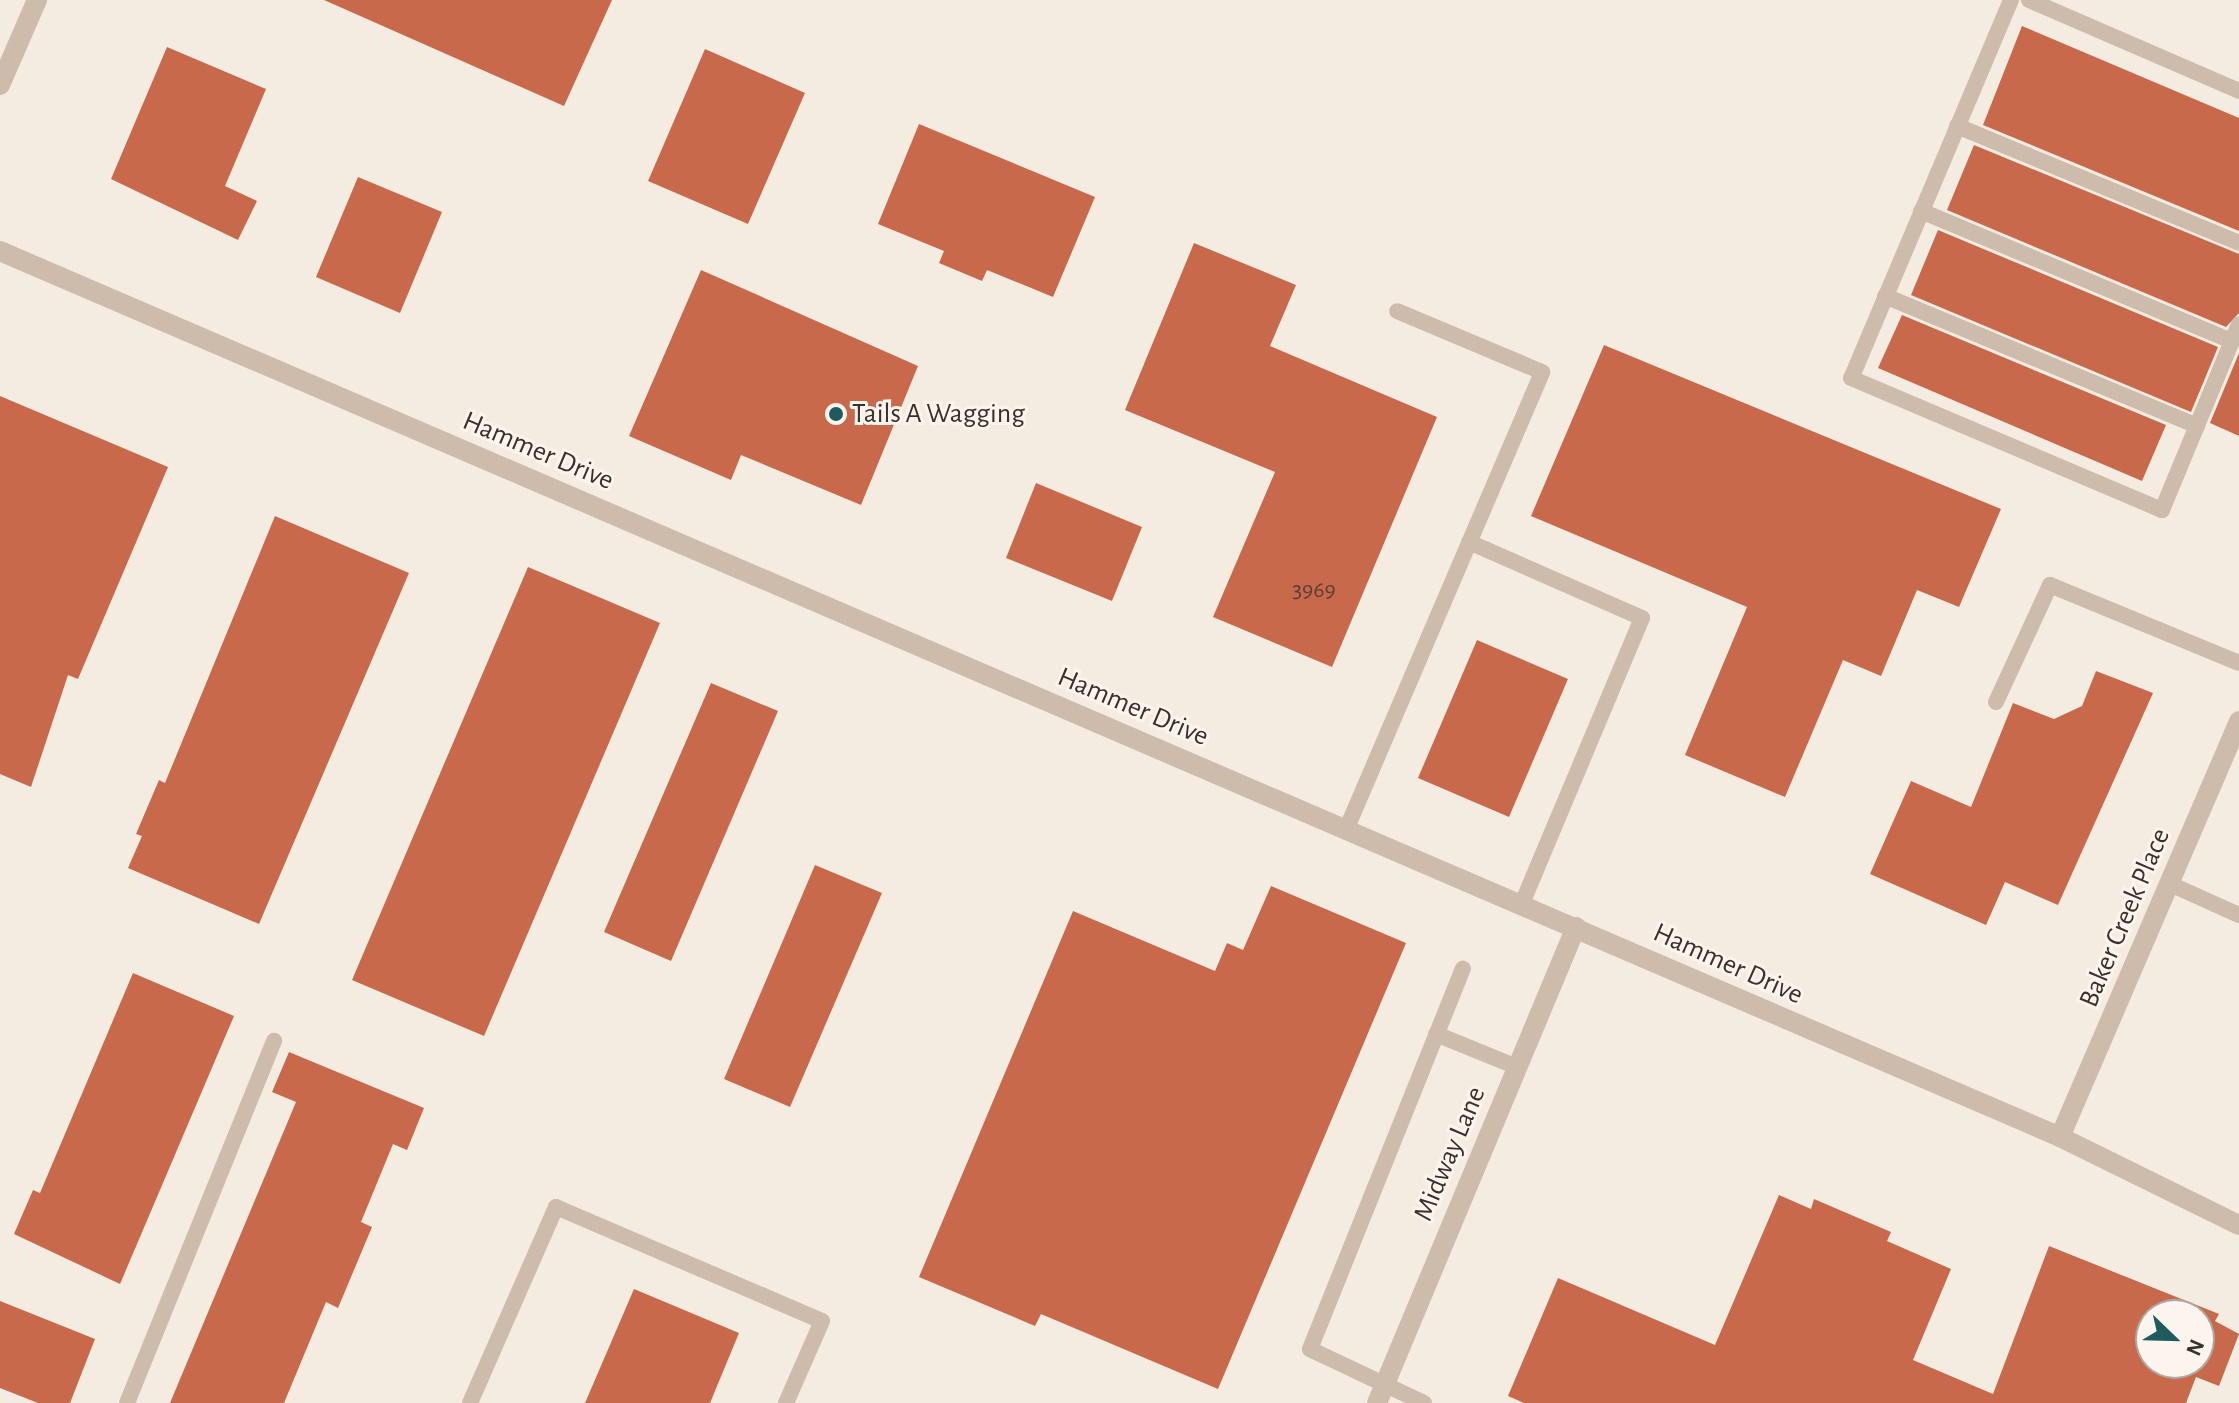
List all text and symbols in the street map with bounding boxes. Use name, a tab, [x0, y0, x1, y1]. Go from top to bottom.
place label: Tails A Wagging	[852, 397, 1025, 431]
street label: Hammer Drive	[458, 404, 618, 498]
marker: Tails A Wagging	[827, 405, 845, 423]
house number: 3969	[1292, 577, 1336, 605]
street label: Hammer Drive	[1053, 660, 1213, 754]
street label: Baker Creek Place	[2072, 823, 2178, 1013]
street label: Hammer Drive	[1648, 916, 1808, 1012]
street label: Midway Lane	[1407, 1082, 1493, 1226]
north arrow	[2135, 1299, 2215, 1379]
text: N	[2182, 1336, 2208, 1359]

